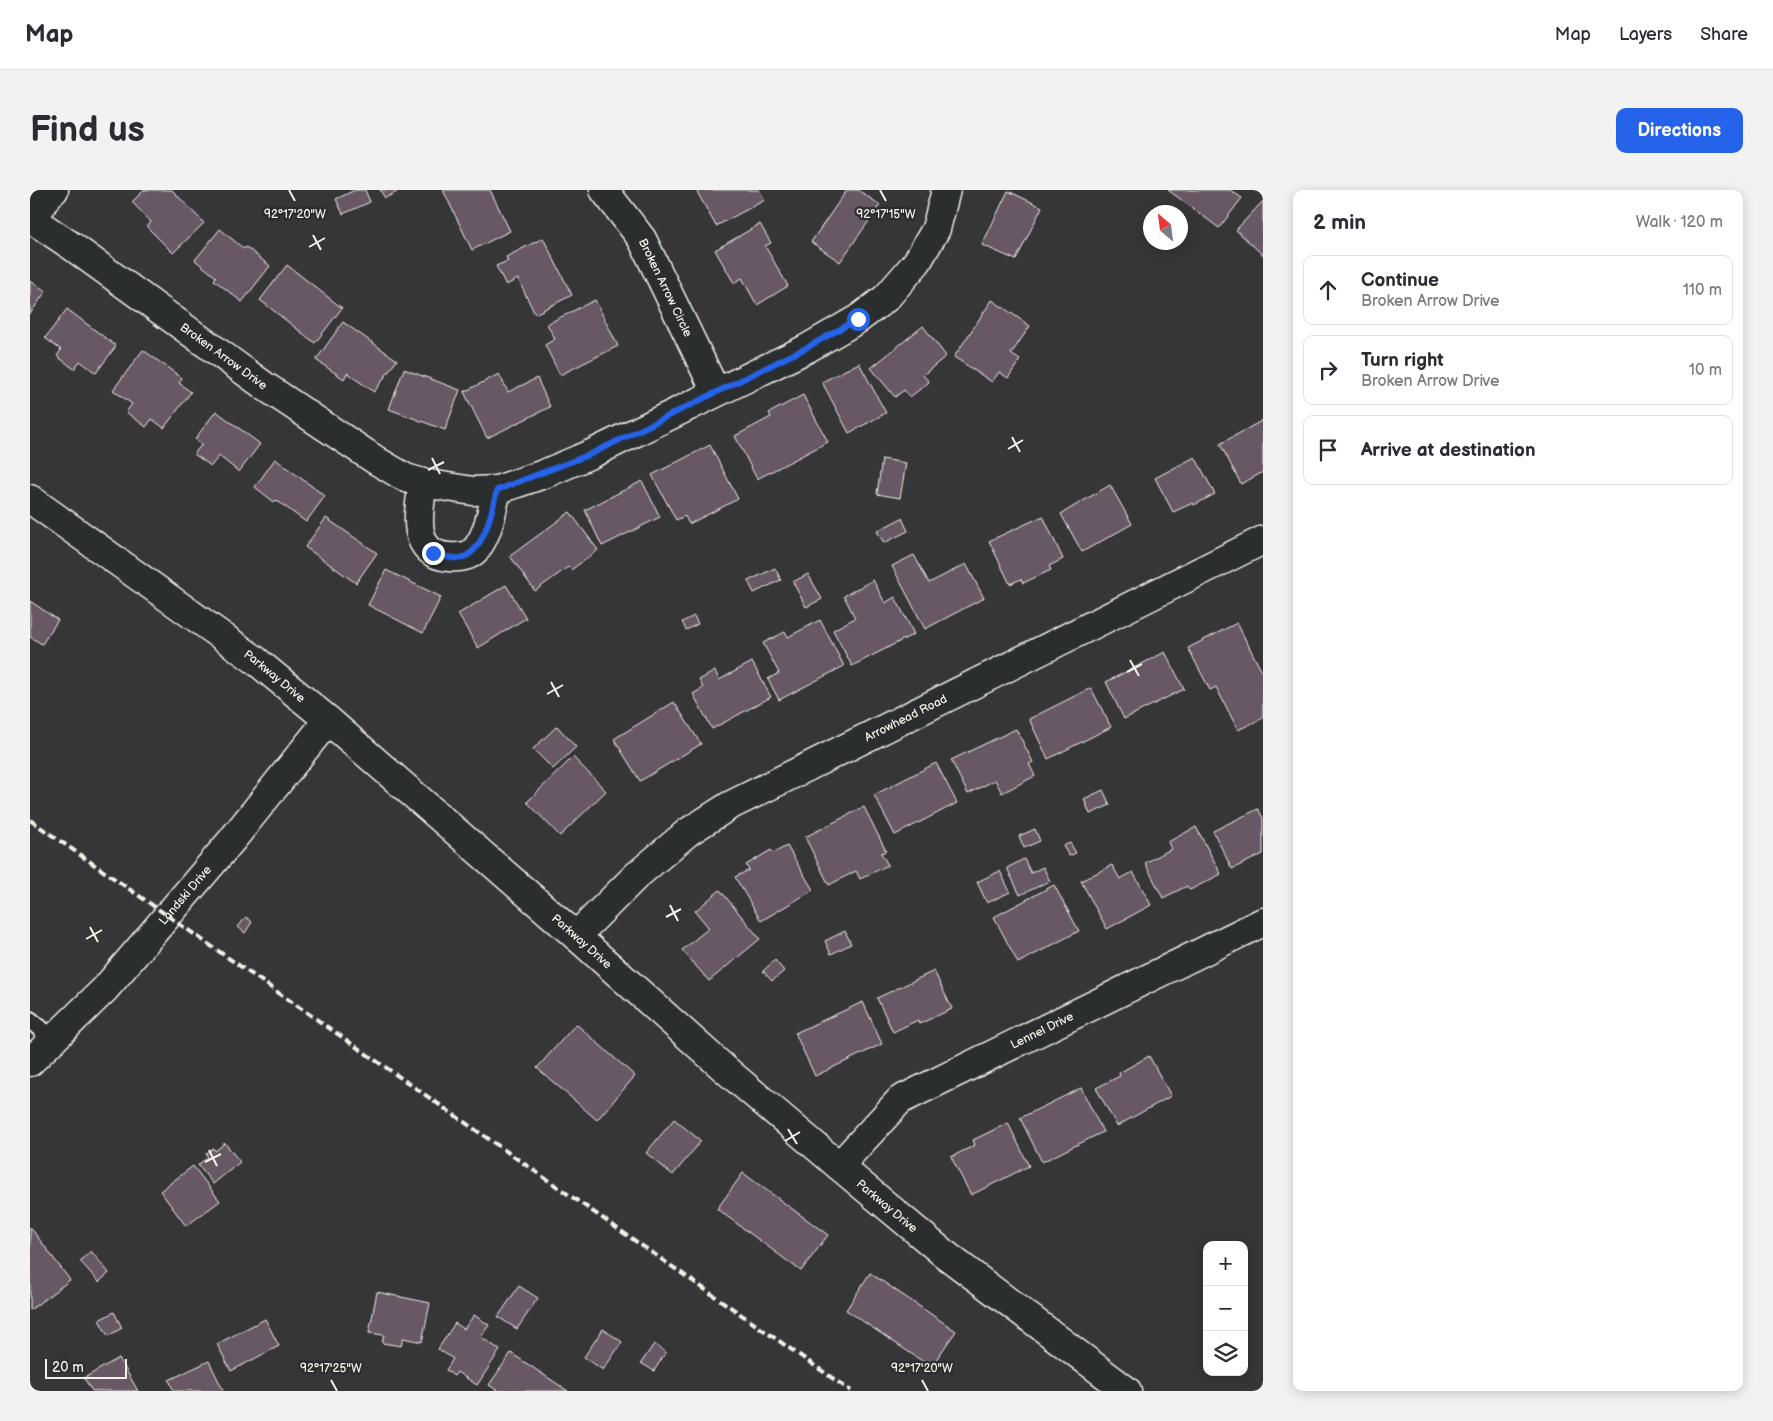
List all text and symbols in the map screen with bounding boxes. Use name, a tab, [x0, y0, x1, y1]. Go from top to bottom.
text: Map	[25, 20, 73, 49]
text: Map	[1555, 24, 1591, 45]
text: Layers	[1619, 24, 1672, 45]
text: Share	[1700, 24, 1748, 45]
button: Directions	[1616, 108, 1743, 153]
text: Find us	[30, 109, 145, 152]
north arrow	[1143, 205, 1188, 250]
text: 92°17'20"W	[264, 207, 326, 222]
text: 92°17'15"W	[856, 207, 916, 222]
text: 2 min	[1313, 210, 1366, 235]
text: Walk · 120 m	[1636, 213, 1723, 232]
street label: Broken Arrow Circle	[635, 236, 696, 339]
text: Continue	[1361, 269, 1439, 292]
icon: ahead	[1314, 276, 1342, 304]
text: 110 m	[1683, 281, 1722, 300]
text: Broken Arrow Drive	[1361, 292, 1500, 311]
route start	[847, 308, 870, 331]
street label: Broken Arrow Drive	[177, 320, 270, 393]
text: Turn right	[1361, 349, 1444, 372]
icon: right	[1314, 356, 1342, 384]
text: 10 m	[1689, 361, 1722, 380]
text: Broken Arrow Drive	[1361, 372, 1500, 391]
icon: arrive	[1314, 436, 1342, 464]
text: Arrive at destination	[1361, 439, 1536, 462]
route end	[422, 542, 445, 565]
street label: Parkway Drive	[241, 647, 308, 706]
street label: Arrowhead Road	[862, 691, 950, 745]
street label: Landski Drive	[156, 862, 214, 928]
street label: Parkway Drive	[549, 911, 615, 972]
street label: Lennel Drive	[1008, 1009, 1076, 1052]
street label: Parkway Drive	[853, 1176, 921, 1236]
map controls	[1203, 1241, 1248, 1376]
button: +	[1203, 1241, 1248, 1286]
button: −	[1203, 1286, 1248, 1331]
button: layers	[1203, 1331, 1248, 1376]
scale bar	[45, 1356, 128, 1379]
text: 20 m	[52, 1359, 84, 1376]
text: 92°17'25"W	[300, 1361, 362, 1376]
text: 92°17'20"W	[891, 1361, 953, 1376]

